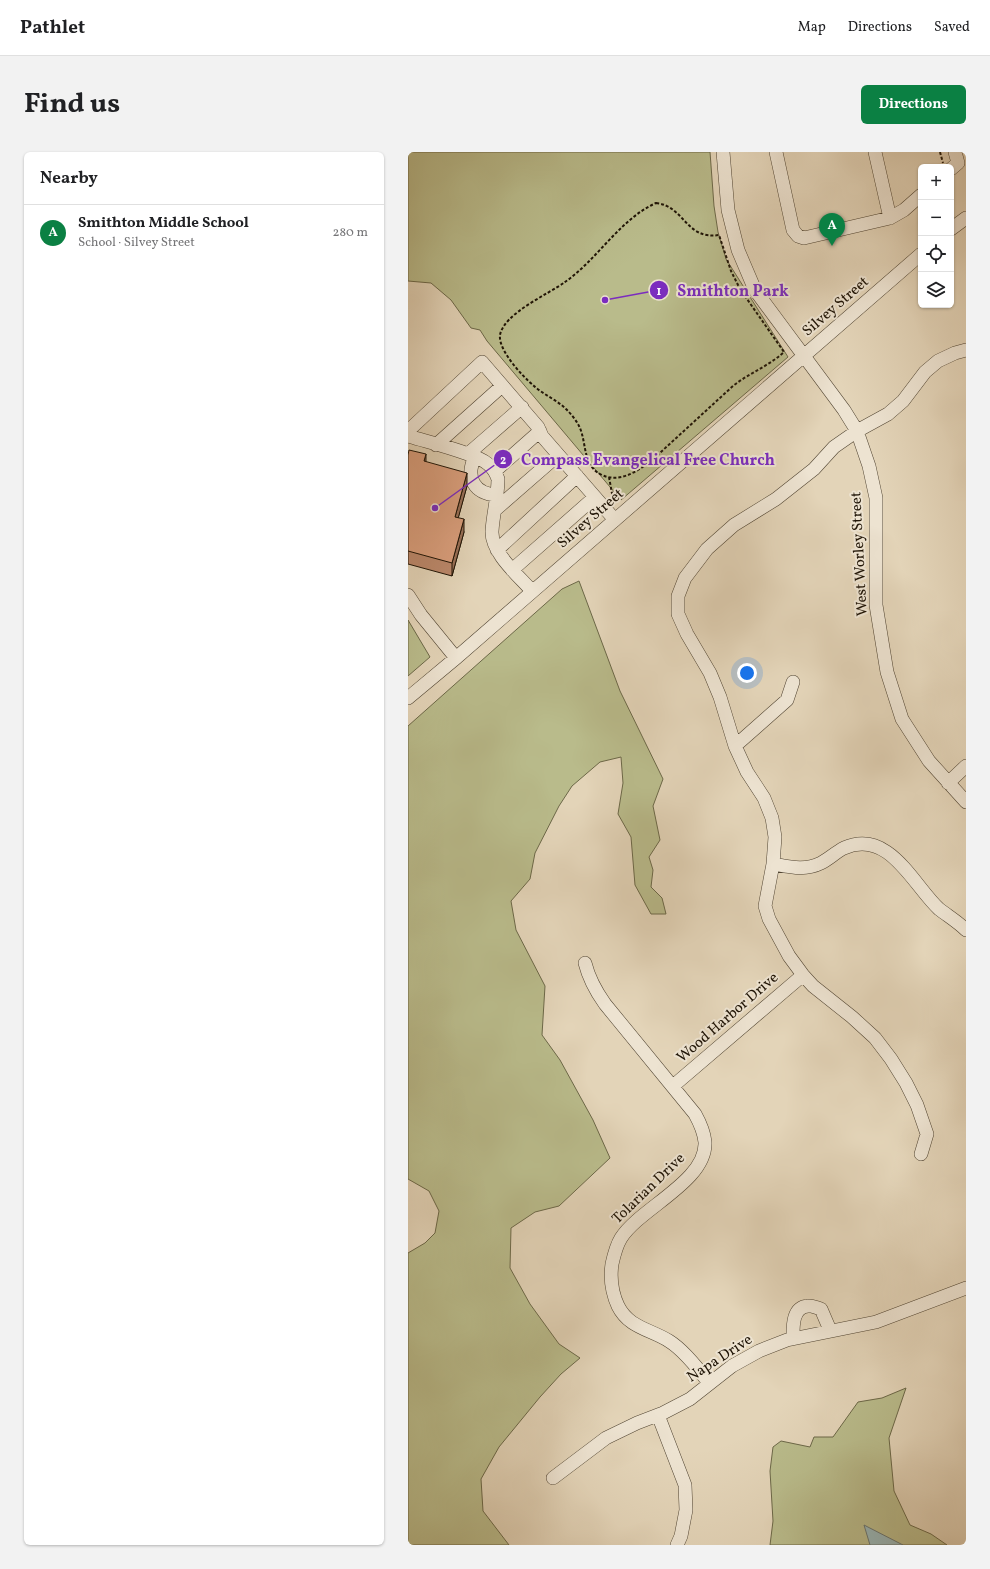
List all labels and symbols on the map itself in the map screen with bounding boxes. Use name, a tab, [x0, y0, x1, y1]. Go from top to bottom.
pin: A	[819, 213, 845, 246]
street label: Silvey Street	[798, 272, 874, 342]
callout: Smithton Park	[649, 276, 797, 304]
text: Smithton Park	[677, 281, 789, 303]
text: 1	[657, 284, 662, 300]
callout: Compass Evangelical Free Church	[493, 445, 782, 473]
text: Compass Evangelical Free Church	[521, 450, 775, 472]
text: 2	[500, 453, 506, 469]
street label: Silvey Street	[553, 484, 629, 554]
street label: West Worley Street	[846, 491, 874, 617]
your location	[737, 663, 757, 683]
street label: Wood Harbor Drive	[673, 968, 783, 1068]
street label: Tolarian Drive	[608, 1149, 690, 1229]
street label: Napa Drive	[683, 1330, 757, 1388]

